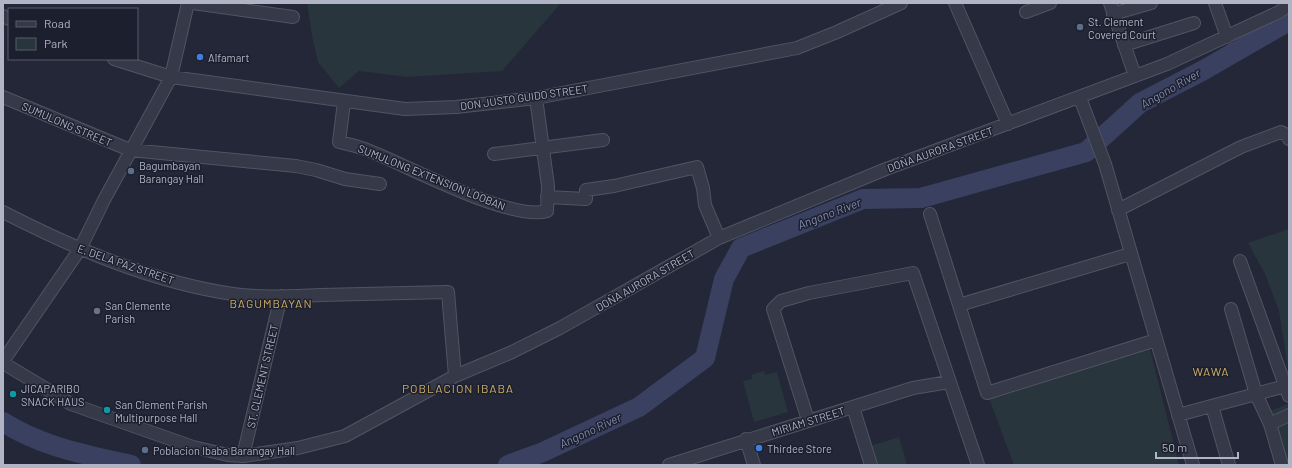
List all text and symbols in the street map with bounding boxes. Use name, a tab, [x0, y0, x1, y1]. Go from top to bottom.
legend	[8, 8, 138, 60]
place label: St. Clement Covered Court	[1088, 15, 1156, 41]
text: Road	[44, 16, 71, 30]
marker: St. Clement Covered Court	[1075, 22, 1085, 32]
text: Park	[44, 36, 68, 50]
place label: Alfamart	[208, 51, 249, 64]
marker: Alfamart	[195, 52, 205, 62]
water label: Angono River	[1138, 65, 1203, 111]
street label: DON JUSTO GUIDO STREET	[459, 82, 589, 112]
street label: SUMULONG STREET	[20, 99, 114, 149]
street label: DOÑA AURORA STREET	[885, 124, 995, 174]
street label: SUMULONG EXTENSION LOOBAN	[356, 141, 508, 213]
place label: Bagumbayan Barangay Hall	[139, 159, 204, 185]
marker: Bagumbayan Barangay Hall	[126, 166, 136, 176]
water label: Angono River	[795, 194, 863, 231]
street label: E. DELA PAZ STREET	[76, 241, 176, 287]
street label: DOÑA AURORA STREET	[593, 246, 697, 314]
district label: BAGUMBAYAN	[230, 296, 313, 310]
place label: San Clemente Parish	[105, 299, 171, 325]
marker: San Clemente Parish	[92, 306, 102, 316]
street label: ST. CLEMENT STREET	[244, 323, 280, 429]
district label: WAWA	[1193, 364, 1229, 378]
district label: POBLACION IBABA	[402, 381, 514, 395]
place label: JICAPARIBO SNACK HAUS	[21, 382, 84, 408]
marker: JICAPARIBO SNACK HAUS	[8, 389, 18, 399]
place label: San Clement Parish Multipurpose Hall	[115, 398, 207, 424]
street label: MIRIAM STREET	[770, 404, 846, 438]
marker: San Clement Parish Multipurpose Hall	[102, 405, 112, 415]
water label: Angono River	[557, 409, 624, 450]
scale bar	[1156, 434, 1238, 460]
text: 50 m	[1162, 440, 1187, 454]
place label: Thirdee Store	[767, 442, 832, 455]
marker: Thirdee Store	[754, 443, 764, 453]
place label: Poblacion Ibaba Barangay Hall	[153, 444, 295, 457]
marker: Poblacion Ibaba Barangay Hall	[140, 445, 150, 455]

